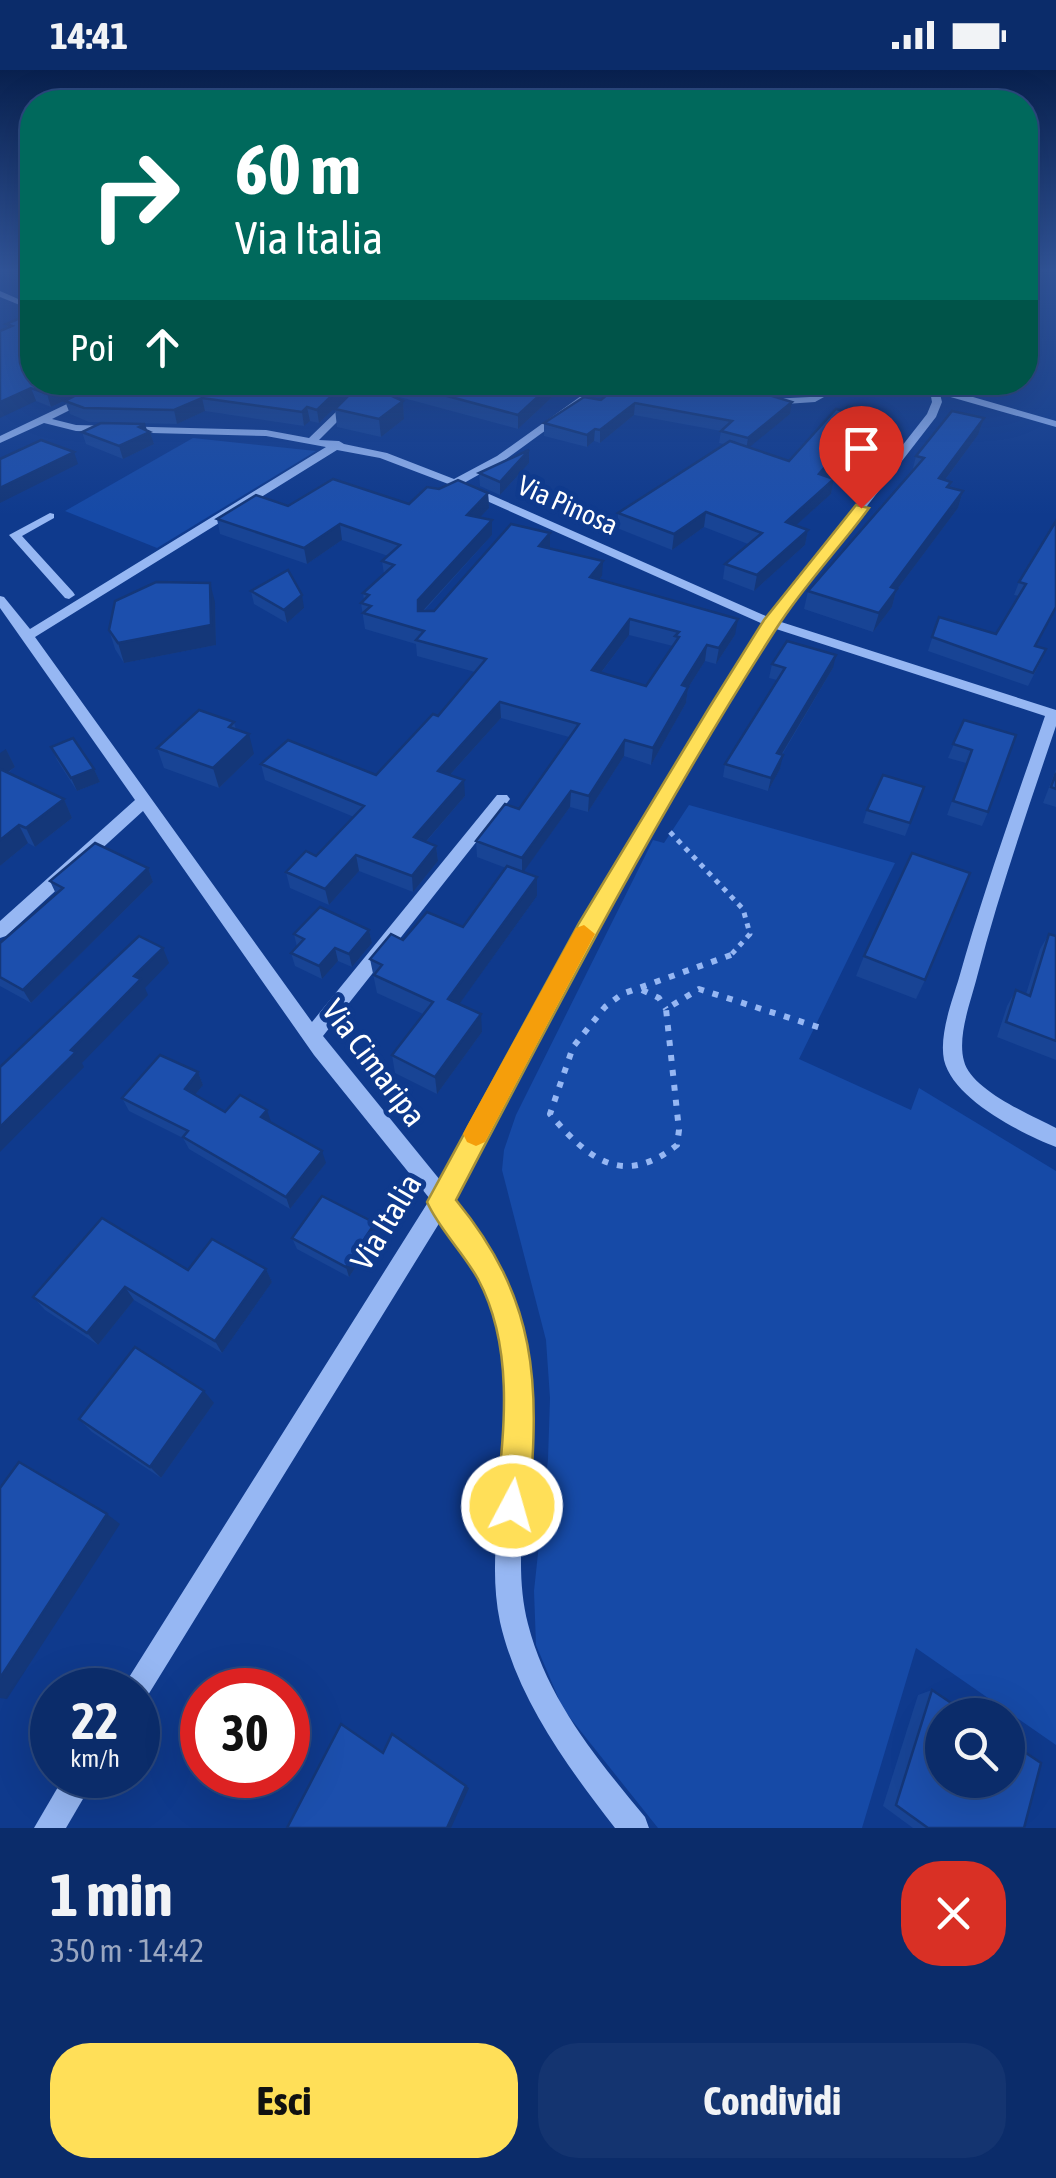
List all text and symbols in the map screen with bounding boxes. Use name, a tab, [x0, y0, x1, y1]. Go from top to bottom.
text: 14:41	[50, 14, 128, 57]
text: 60 m	[235, 129, 361, 209]
icon: right	[70, 130, 200, 260]
text: Via Italia	[235, 212, 383, 264]
icon: ahead	[135, 320, 190, 375]
text: Poi	[70, 326, 115, 369]
pin	[819, 406, 904, 509]
icon: arrive	[834, 421, 889, 476]
street label: Via Pinosa	[513, 469, 623, 541]
street label: Via Cimaripa	[315, 992, 434, 1133]
street label: Via Italia	[343, 1167, 429, 1276]
position arrow	[460, 1454, 564, 1558]
speed limit sign: 30	[180, 1668, 310, 1798]
text: 22	[71, 1692, 118, 1750]
map controls	[925, 1698, 1025, 1798]
button: search	[925, 1698, 1025, 1798]
text: km/h	[70, 1744, 120, 1772]
text: 1 min	[50, 1860, 173, 1929]
button: close	[901, 1861, 1006, 1966]
text: 350 m · 14:42	[50, 1932, 204, 1969]
button: Esci	[50, 2043, 518, 2158]
button: Condividi	[538, 2043, 1006, 2158]

